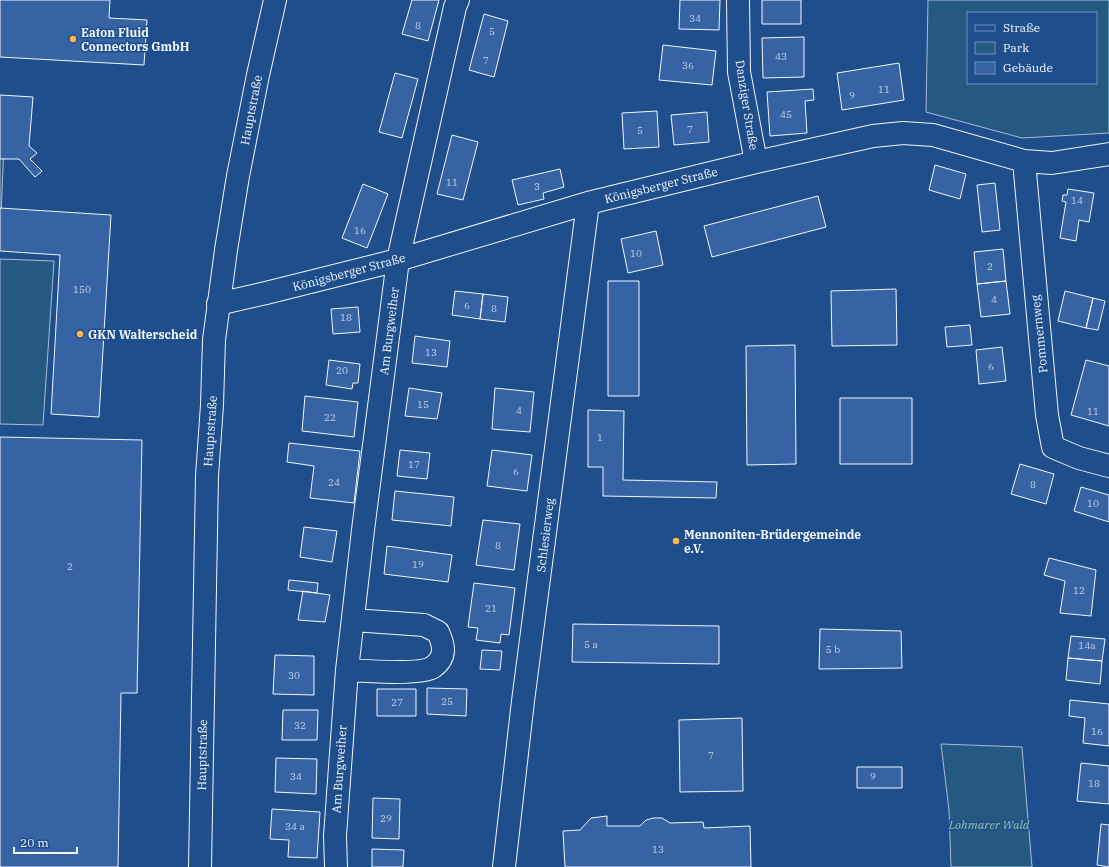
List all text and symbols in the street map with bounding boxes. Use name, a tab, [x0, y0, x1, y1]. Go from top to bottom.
house number: 34	[689, 12, 701, 25]
legend	[967, 12, 1097, 84]
house number: 8	[415, 19, 421, 32]
text: Straße	[1003, 20, 1040, 35]
place label: Eaton Fluid Connectors GmbH	[81, 25, 190, 54]
house number: 5	[489, 25, 495, 38]
marker: Eaton Fluid Connectors GmbH	[68, 34, 78, 44]
text: Park	[1003, 40, 1029, 55]
house number: 43	[775, 50, 787, 63]
house number: 7	[483, 54, 489, 67]
house number: 36	[682, 59, 694, 72]
street label: Danziger Straße	[732, 59, 762, 151]
text: Gebäude	[1003, 60, 1053, 75]
street label: Hauptstraße	[237, 74, 265, 146]
house number: 11	[878, 83, 890, 96]
house number: 9	[849, 89, 855, 102]
house number: 45	[780, 108, 792, 121]
house number: 7	[687, 123, 693, 136]
house number: 5	[637, 124, 643, 137]
street label: Königsberger Straße	[603, 164, 719, 206]
house number: 11	[446, 176, 458, 189]
house number: 3	[534, 180, 540, 193]
house number: 14	[1071, 194, 1083, 207]
house number: 16	[354, 224, 366, 237]
house number: 10	[630, 247, 642, 260]
street label: Königsberger Straße	[291, 250, 407, 294]
house number: 2	[987, 260, 993, 273]
house number: 150	[73, 283, 91, 296]
street label: Am Burgweiher	[376, 286, 402, 376]
house number: 4	[991, 293, 997, 306]
street label: Pommernweg	[1027, 294, 1051, 374]
house number: 6	[464, 299, 470, 312]
house number: 8	[491, 302, 497, 315]
house number: 18	[340, 311, 352, 324]
place label: GKN Walterscheid	[88, 327, 198, 342]
marker: GKN Walterscheid	[75, 329, 85, 339]
house number: 13	[425, 346, 437, 359]
house number: 6	[988, 360, 994, 373]
house number: 20	[336, 364, 348, 377]
street label: Hauptstraße	[200, 395, 220, 467]
house number: 15	[417, 398, 429, 411]
house number: 4	[516, 404, 522, 417]
house number: 11	[1087, 405, 1099, 418]
house number: 22	[324, 411, 336, 424]
house number: 1	[597, 431, 603, 444]
house number: 17	[408, 458, 420, 471]
house number: 6	[513, 465, 519, 478]
house number: 24	[328, 476, 340, 489]
house number: 8	[1030, 478, 1036, 491]
street label: Schlesierweg	[533, 497, 557, 573]
house number: 10	[1087, 497, 1099, 510]
place label: Mennoniten-Brüdergemeinde e.V.	[684, 527, 861, 556]
marker: Mennoniten-Brüdergemeinde e.V.	[671, 536, 681, 546]
house number: 8	[495, 539, 501, 552]
house number: 19	[412, 558, 424, 571]
house number: 2	[67, 560, 73, 573]
house number: 12	[1073, 584, 1085, 597]
house number: 21	[485, 602, 497, 615]
house number: 5 a	[584, 638, 598, 651]
house number: 14a	[1078, 639, 1096, 652]
house number: 5 b	[826, 643, 840, 656]
house number: 30	[288, 669, 300, 682]
house number: 25	[441, 695, 453, 708]
house number: 27	[391, 696, 403, 709]
street label: Hauptstraße	[194, 719, 210, 791]
house number: 32	[294, 719, 306, 732]
street label: Am Burgweiher	[328, 724, 350, 814]
house number: 16	[1091, 725, 1103, 738]
house number: 7	[708, 749, 714, 762]
house number: 34	[290, 770, 302, 783]
house number: 9	[870, 770, 876, 783]
house number: 18	[1088, 777, 1100, 790]
house number: 29	[380, 812, 392, 825]
park label: Lohmarer Wald	[948, 817, 1030, 832]
house number: 34 a	[285, 820, 305, 833]
scale bar	[14, 829, 77, 855]
text: 20 m	[20, 835, 49, 850]
house number: 13	[652, 843, 664, 856]

